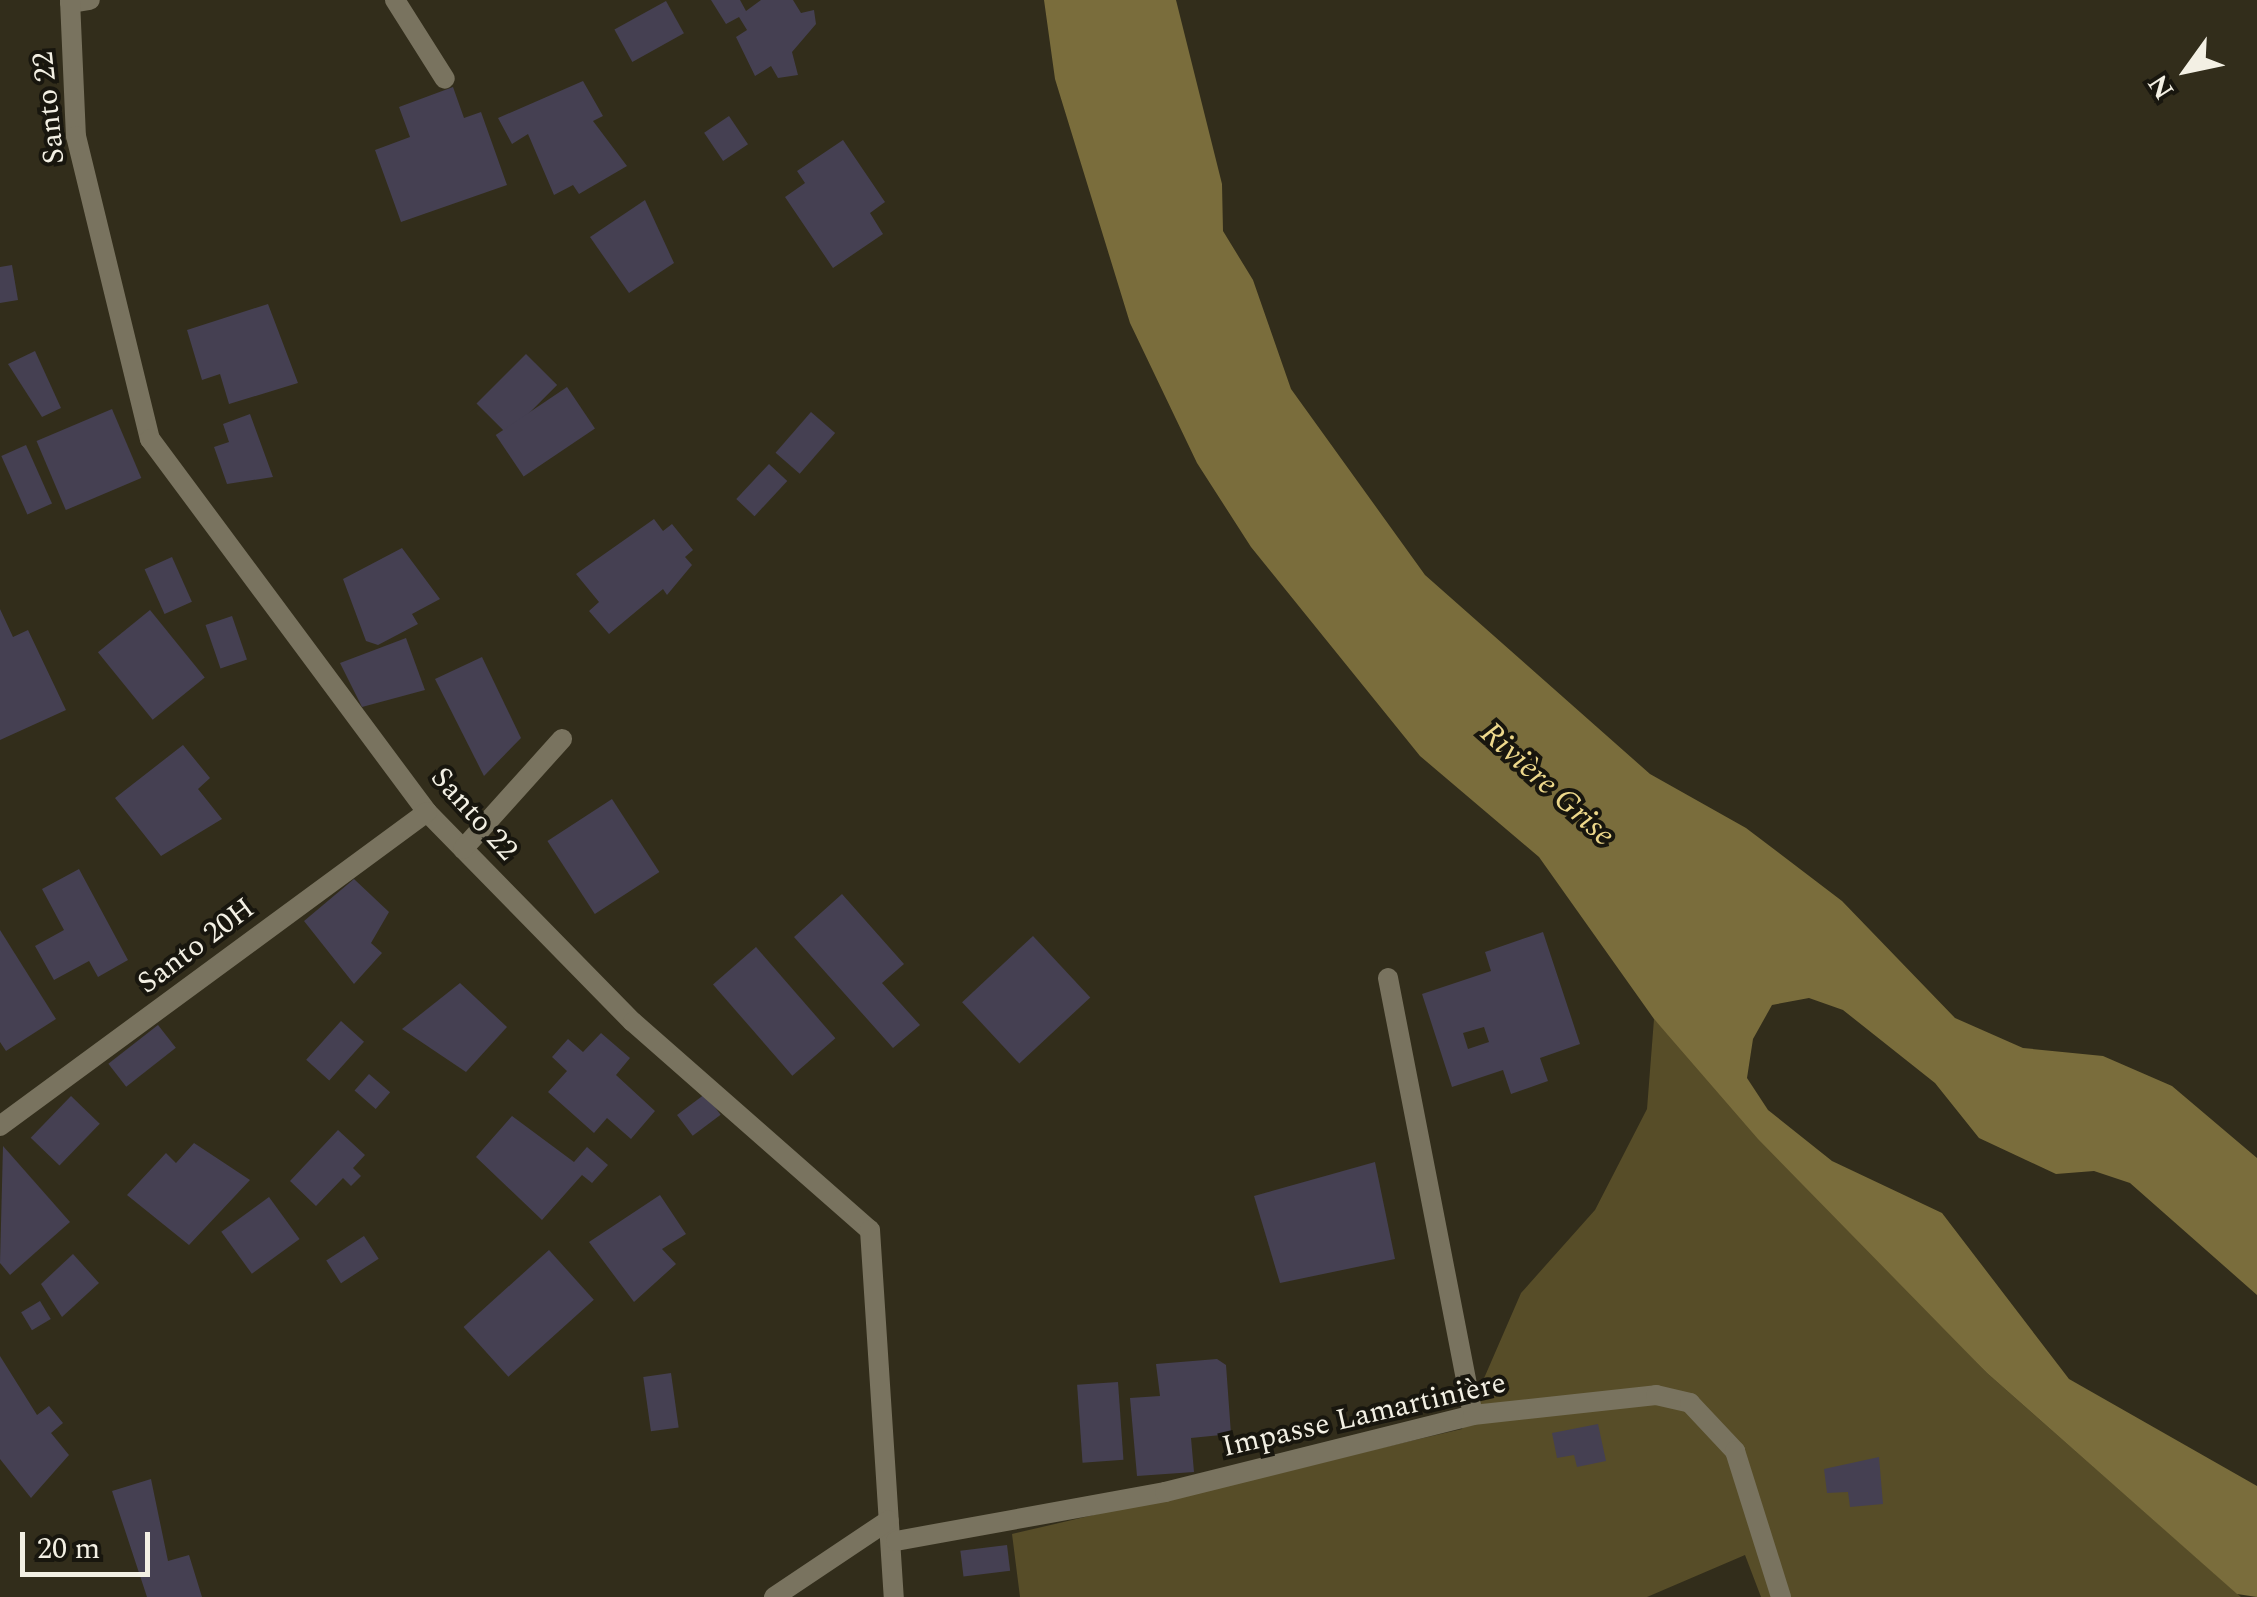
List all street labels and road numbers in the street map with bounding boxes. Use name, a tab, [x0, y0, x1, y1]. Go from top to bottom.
street label: Santo 22	[25, 50, 73, 166]
street label: Santo 22	[423, 760, 525, 868]
street label: Santo 20H	[130, 890, 262, 1002]
street label: Impasse Lamartinière	[1218, 1365, 1510, 1465]

